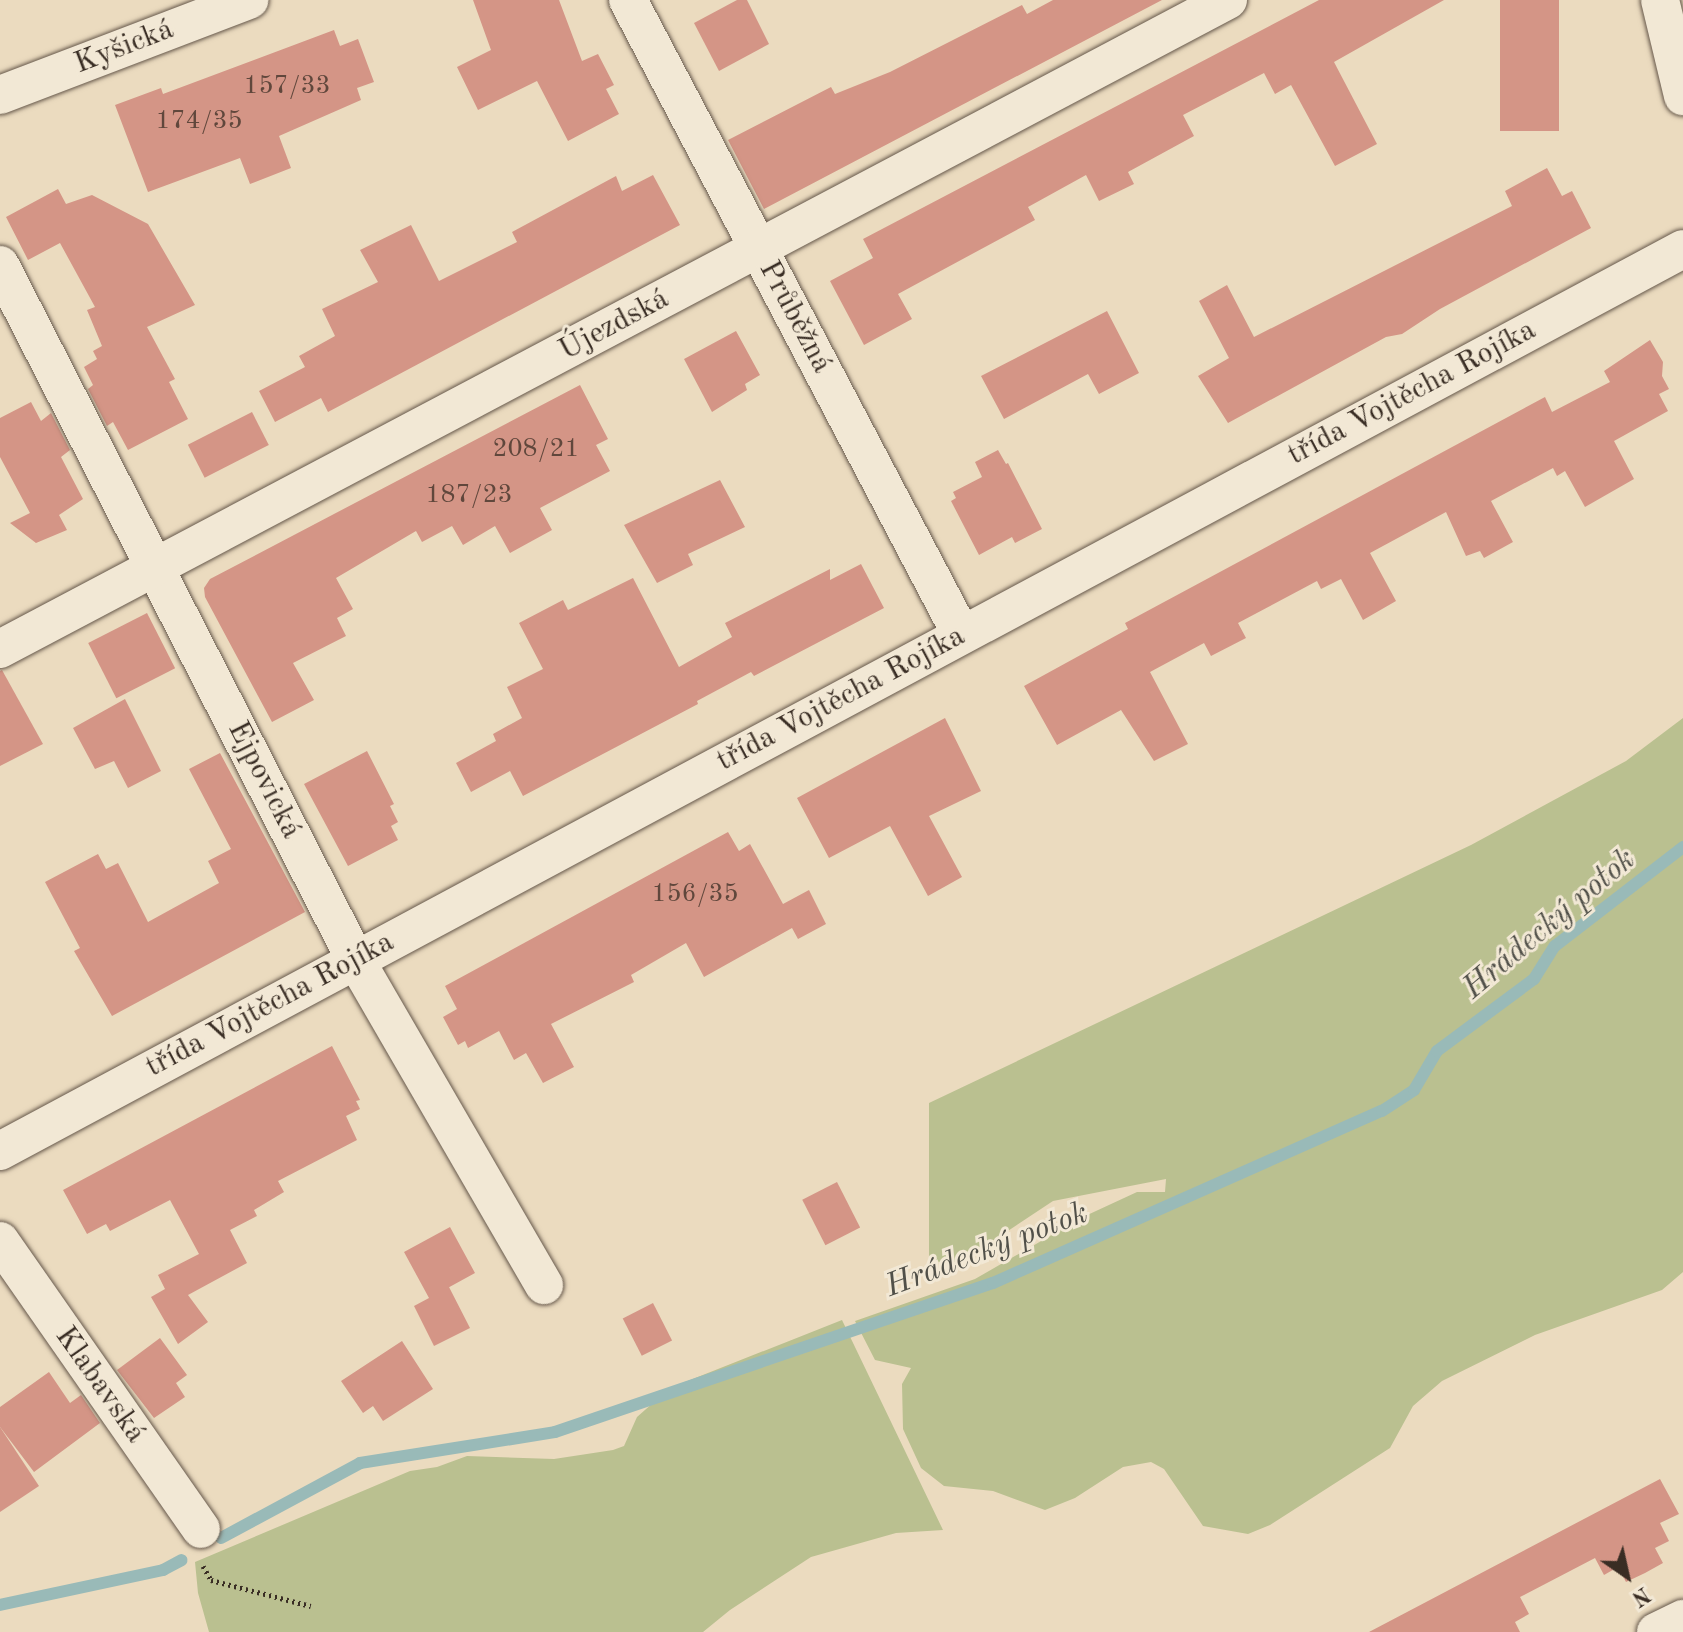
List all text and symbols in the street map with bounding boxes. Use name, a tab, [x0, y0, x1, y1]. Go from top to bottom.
street label: Kyšická	[69, 12, 179, 82]
house number: 157/33	[243, 71, 331, 103]
house number: 174/35	[155, 106, 243, 138]
street label: Průběžná	[750, 255, 840, 379]
street label: Újezdská	[553, 281, 675, 369]
street label: třída Vojtěcha Rojíka	[1282, 312, 1542, 474]
house number: 208/21	[492, 434, 580, 466]
house number: 187/23	[425, 480, 513, 512]
street label: třída Vojtěcha Rojíka	[711, 618, 971, 780]
street label: Ejpovická	[219, 715, 309, 845]
water label: Hrádecký potok	[1456, 842, 1644, 1008]
house number: 156/35	[651, 879, 739, 911]
street label: třída Vojtěcha Rojíka	[140, 924, 400, 1086]
water label: Hrádecký potok	[880, 1195, 1094, 1307]
street label: Klabavská	[47, 1320, 153, 1450]
north arrow	[1587, 1536, 1667, 1616]
text: N	[1627, 1582, 1654, 1610]

